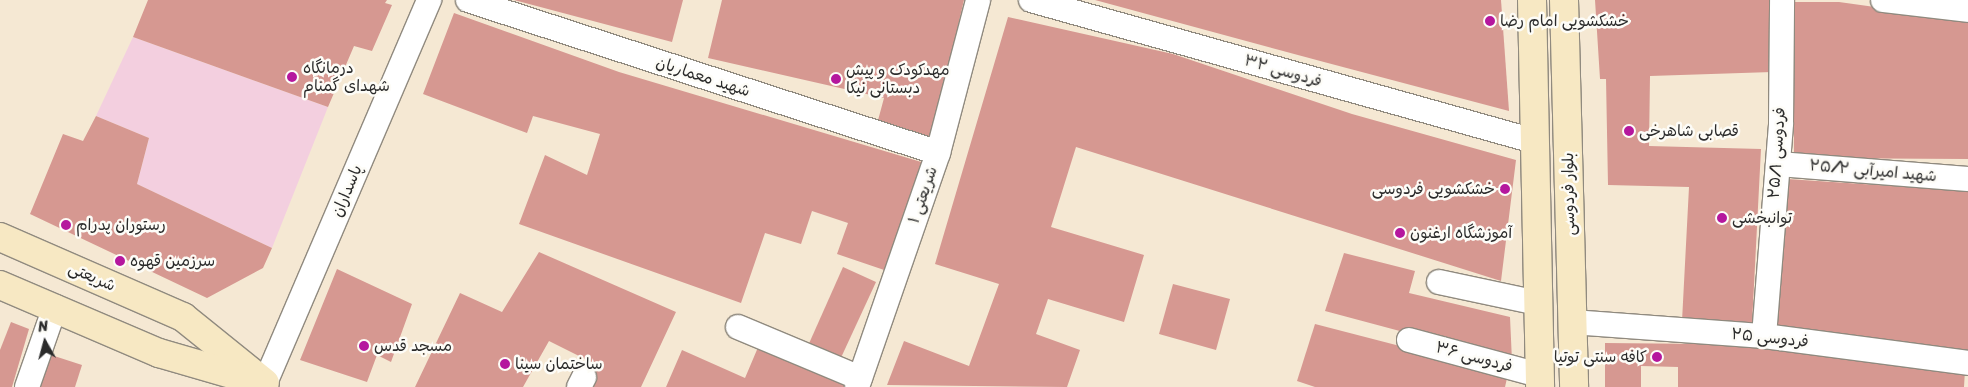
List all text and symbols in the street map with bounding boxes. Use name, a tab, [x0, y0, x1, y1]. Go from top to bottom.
place label: خشکشویی امام رضا	[1500, 11, 1629, 31]
marker: خشکشویی امام رضا	[1484, 15, 1496, 27]
street label: فردوسی ۳۲	[1242, 51, 1324, 91]
street label: شهید معماریان	[653, 53, 753, 101]
place label: درمانگاه شهدای گمنام	[303, 58, 390, 96]
place label: مهدکودک و پیش دبستانی نیکا	[846, 60, 950, 98]
marker: درمانگاه شهدای گمنام	[285, 70, 299, 84]
marker: مهدکودک و پیش دبستانی نیکا	[830, 73, 842, 85]
street label: فردوسی ۲۵/۱	[1764, 107, 1790, 199]
place label: قصابی شاهرخی	[1639, 121, 1739, 141]
marker: قصابی شاهرخی	[1623, 125, 1635, 137]
street label: بلوار فردوسی	[1559, 152, 1579, 236]
street label: شهید امیرآبی ۲۵/۲	[1808, 156, 1938, 186]
street label: پاسداران	[327, 162, 367, 220]
street label: شریعتی ۱	[904, 164, 942, 226]
place label: خشکشویی فردوسی	[1372, 179, 1495, 199]
marker: خشکشویی فردوسی	[1499, 183, 1511, 195]
place label: توانبخشی	[1732, 208, 1792, 228]
marker: توانبخشی	[1716, 212, 1728, 224]
place label: رستوران پدرام	[76, 215, 166, 235]
marker: رستوران پدرام	[60, 219, 72, 231]
place label: آموزشگاه ارغنون	[1410, 223, 1512, 243]
marker: آموزشگاه ارغنون	[1394, 227, 1406, 239]
place label: سرزمین قهوه	[130, 251, 215, 271]
marker: سرزمین قهوه	[114, 255, 126, 267]
street label: شریعتی	[66, 258, 118, 296]
text: N	[37, 314, 49, 340]
north arrow	[20, 317, 70, 367]
street label: فردوسی ۲۵	[1730, 324, 1810, 352]
place label: مسجد قدس	[374, 336, 452, 356]
street label: فردوسی ۳۶	[1433, 338, 1515, 376]
marker: مسجد قدس	[358, 340, 370, 352]
place label: کافه سنتی توتیا	[1554, 347, 1647, 367]
marker: کافه سنتی توتیا	[1651, 351, 1663, 363]
place label: ساختمان سینا	[515, 354, 603, 374]
marker: ساختمان سینا	[499, 358, 511, 370]

